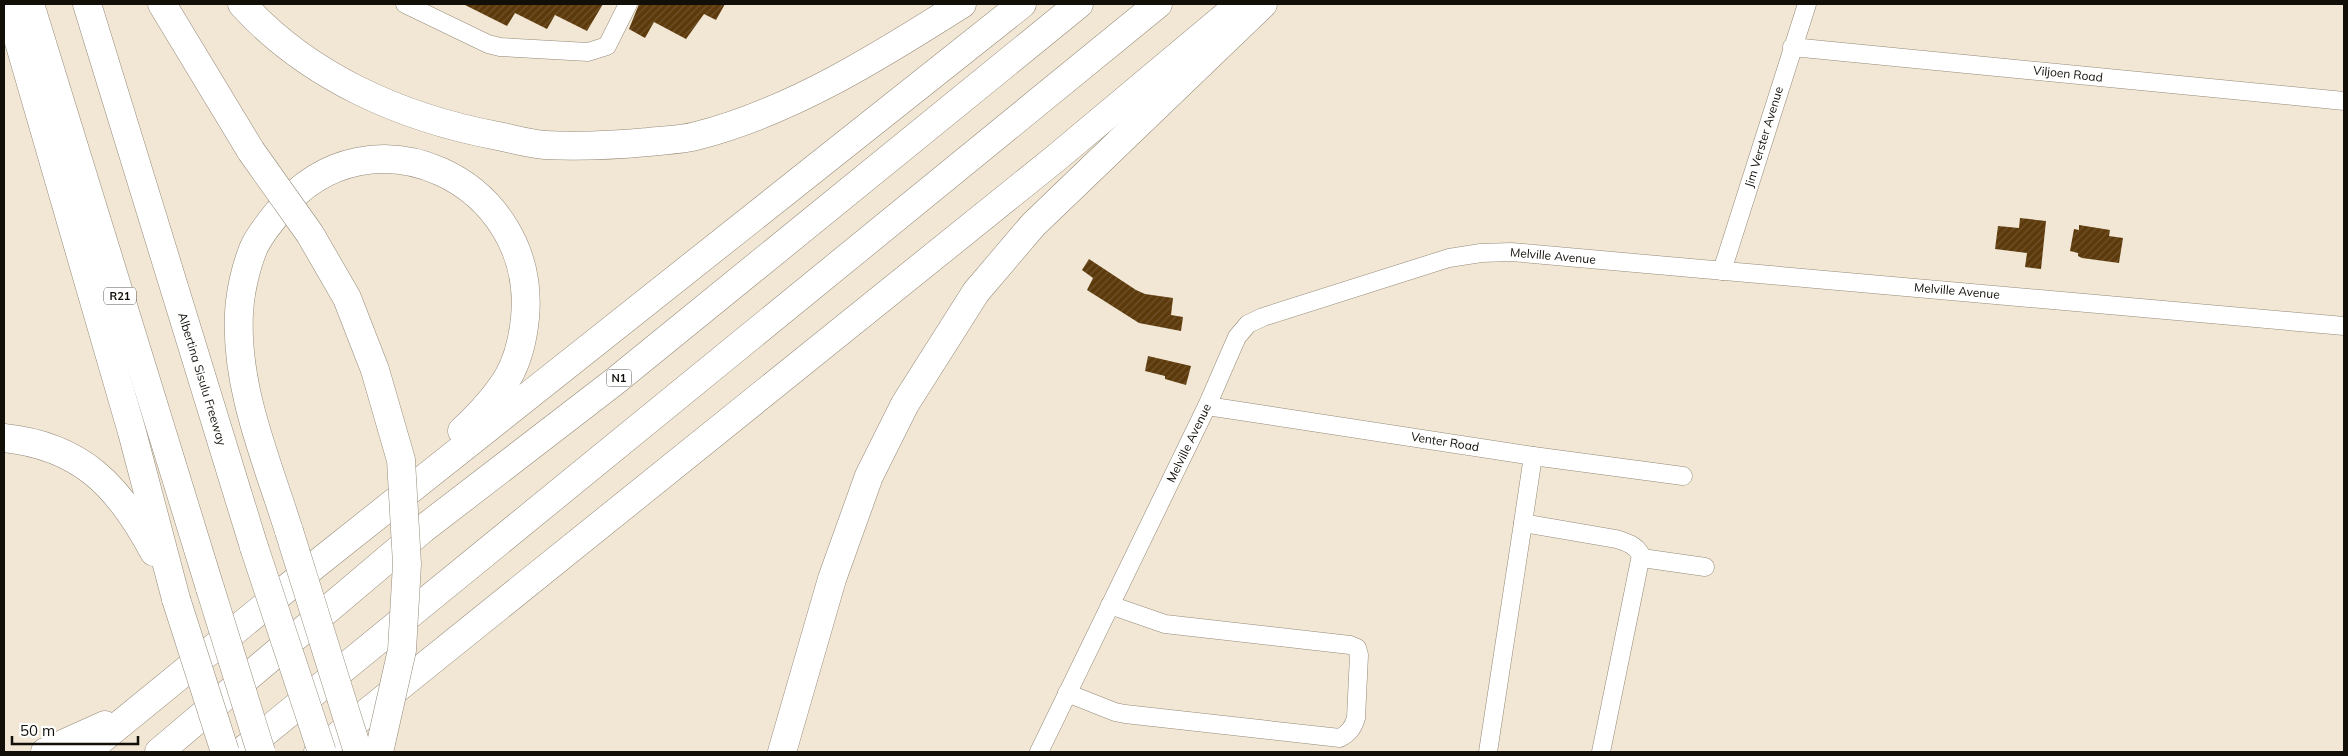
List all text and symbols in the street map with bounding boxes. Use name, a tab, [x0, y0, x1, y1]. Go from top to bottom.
street label: Viljoen Road	[2032, 62, 2104, 85]
street label: Jim Verster Avenue	[1741, 85, 1786, 189]
street label: Melville Avenue	[1510, 244, 1597, 267]
street label: Melville Avenue	[1914, 279, 2001, 302]
road number: R21	[104, 288, 136, 304]
street label: Albertina Sisulu Freeway	[175, 311, 230, 448]
road number: N1	[606, 369, 632, 386]
street label: Melville Avenue	[1163, 401, 1214, 485]
street label: Venter Road	[1410, 429, 1480, 454]
scale bar	[12, 714, 139, 746]
text: 50 m	[20, 721, 55, 740]

